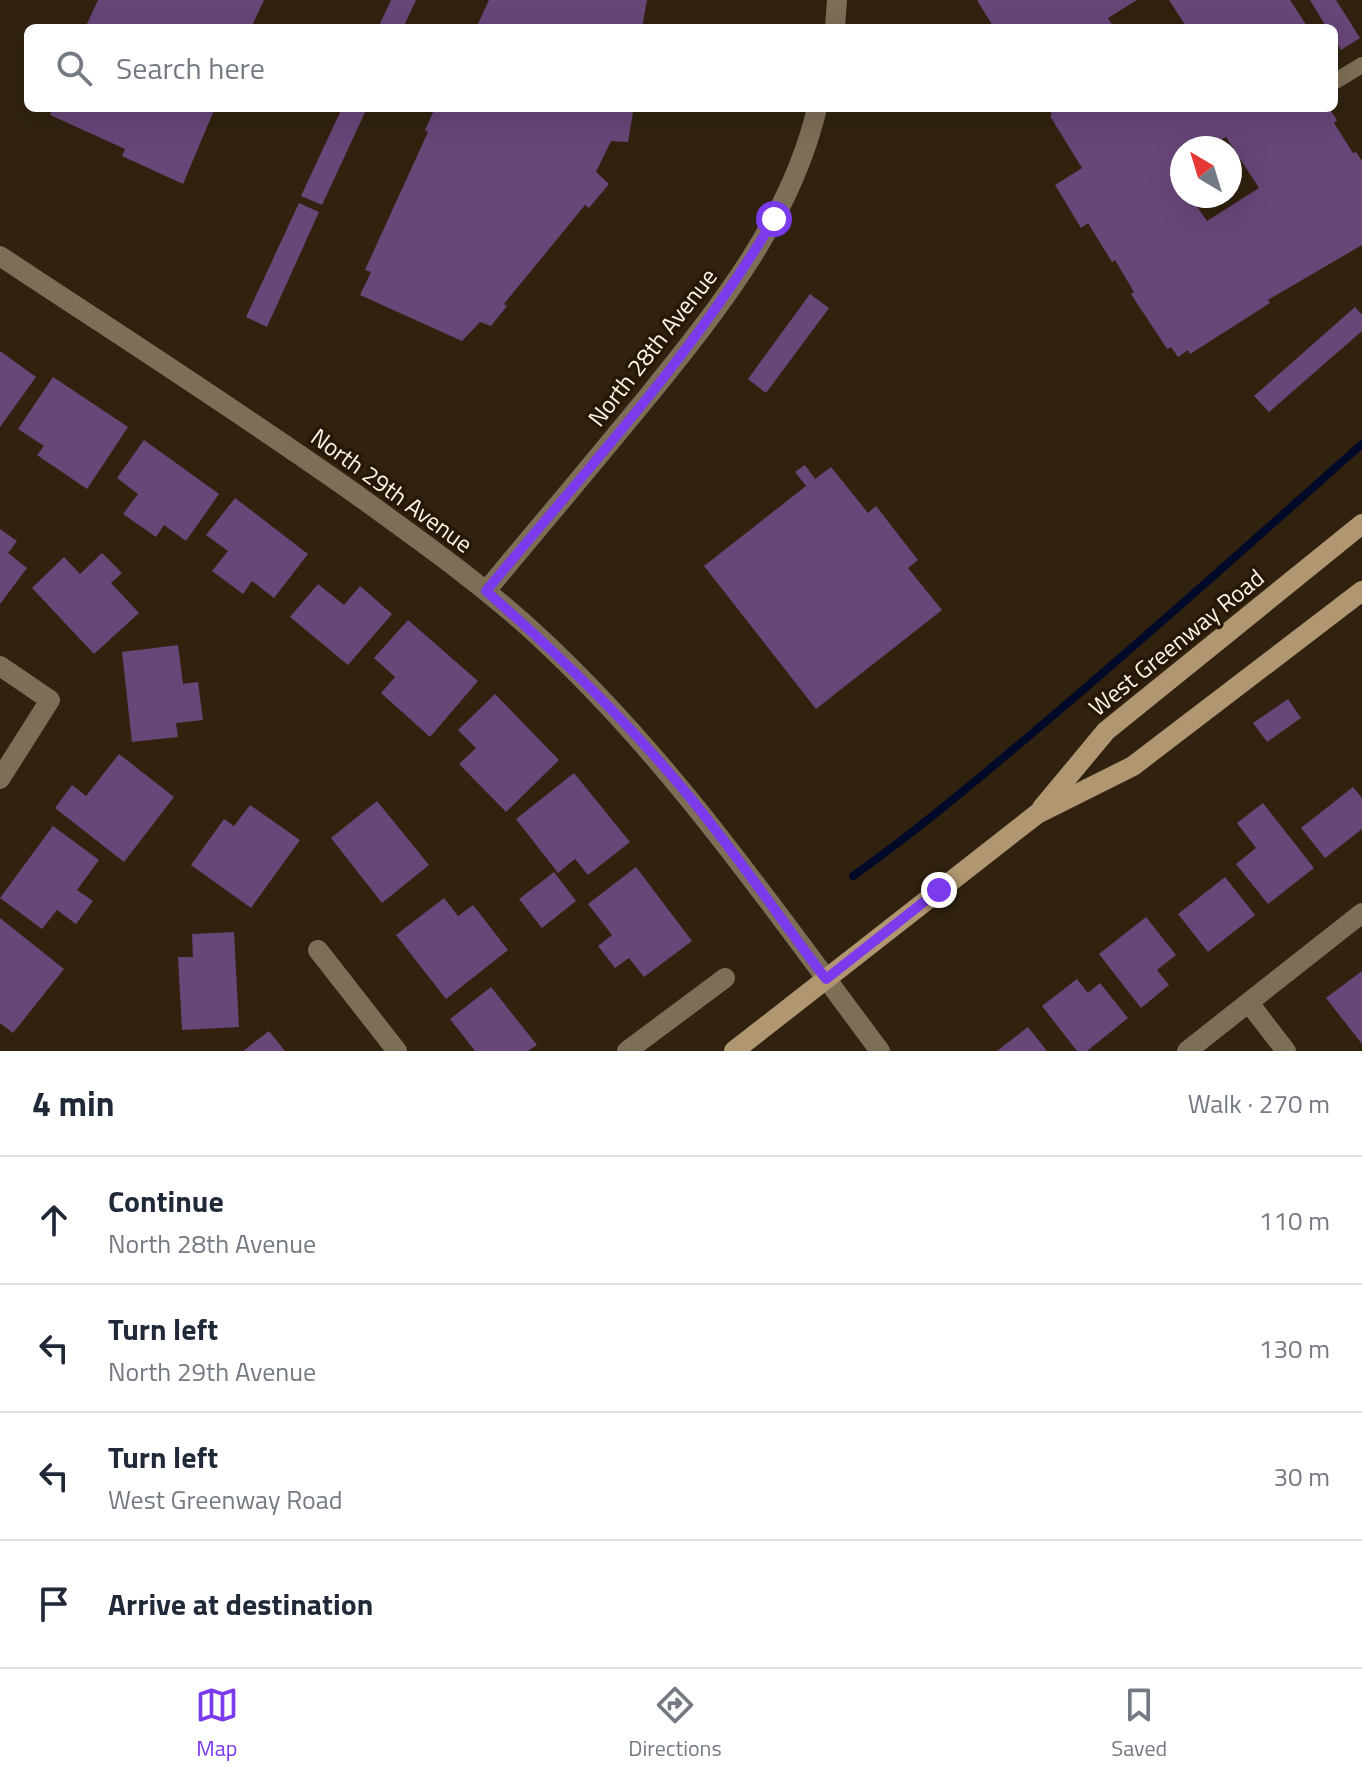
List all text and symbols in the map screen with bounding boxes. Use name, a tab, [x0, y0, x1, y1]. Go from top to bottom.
search box	[24, 24, 1338, 112]
text: Search here	[116, 45, 265, 91]
icon: search	[52, 46, 96, 90]
north arrow	[1170, 136, 1242, 208]
route start	[756, 201, 792, 237]
street label: North 28th Avenue	[579, 260, 725, 434]
street label: North 29th Avenue	[304, 419, 480, 561]
street label: West Greenway Road	[1081, 560, 1271, 724]
route end	[921, 872, 957, 908]
text: 4 min	[32, 1077, 115, 1129]
text: Walk · 270 m	[1188, 1084, 1330, 1123]
text: Continue	[108, 1178, 224, 1224]
icon: ahead	[32, 1198, 76, 1242]
text: 110 m	[1259, 1201, 1330, 1240]
text: North 28th Avenue	[108, 1224, 316, 1263]
text: Turn left	[108, 1306, 218, 1352]
icon: left	[32, 1326, 76, 1370]
text: 130 m	[1259, 1329, 1330, 1368]
text: North 29th Avenue	[108, 1352, 316, 1391]
text: Turn left	[108, 1434, 218, 1480]
icon: left	[32, 1454, 76, 1498]
text: 30 m	[1273, 1457, 1330, 1496]
text: West Greenway Road	[108, 1480, 343, 1519]
text: Arrive at destination	[108, 1581, 373, 1627]
icon: arrive	[32, 1582, 76, 1626]
tab: Map	[195, 1683, 239, 1765]
tab: Directions	[628, 1683, 722, 1765]
tab: Saved	[1111, 1683, 1167, 1765]

